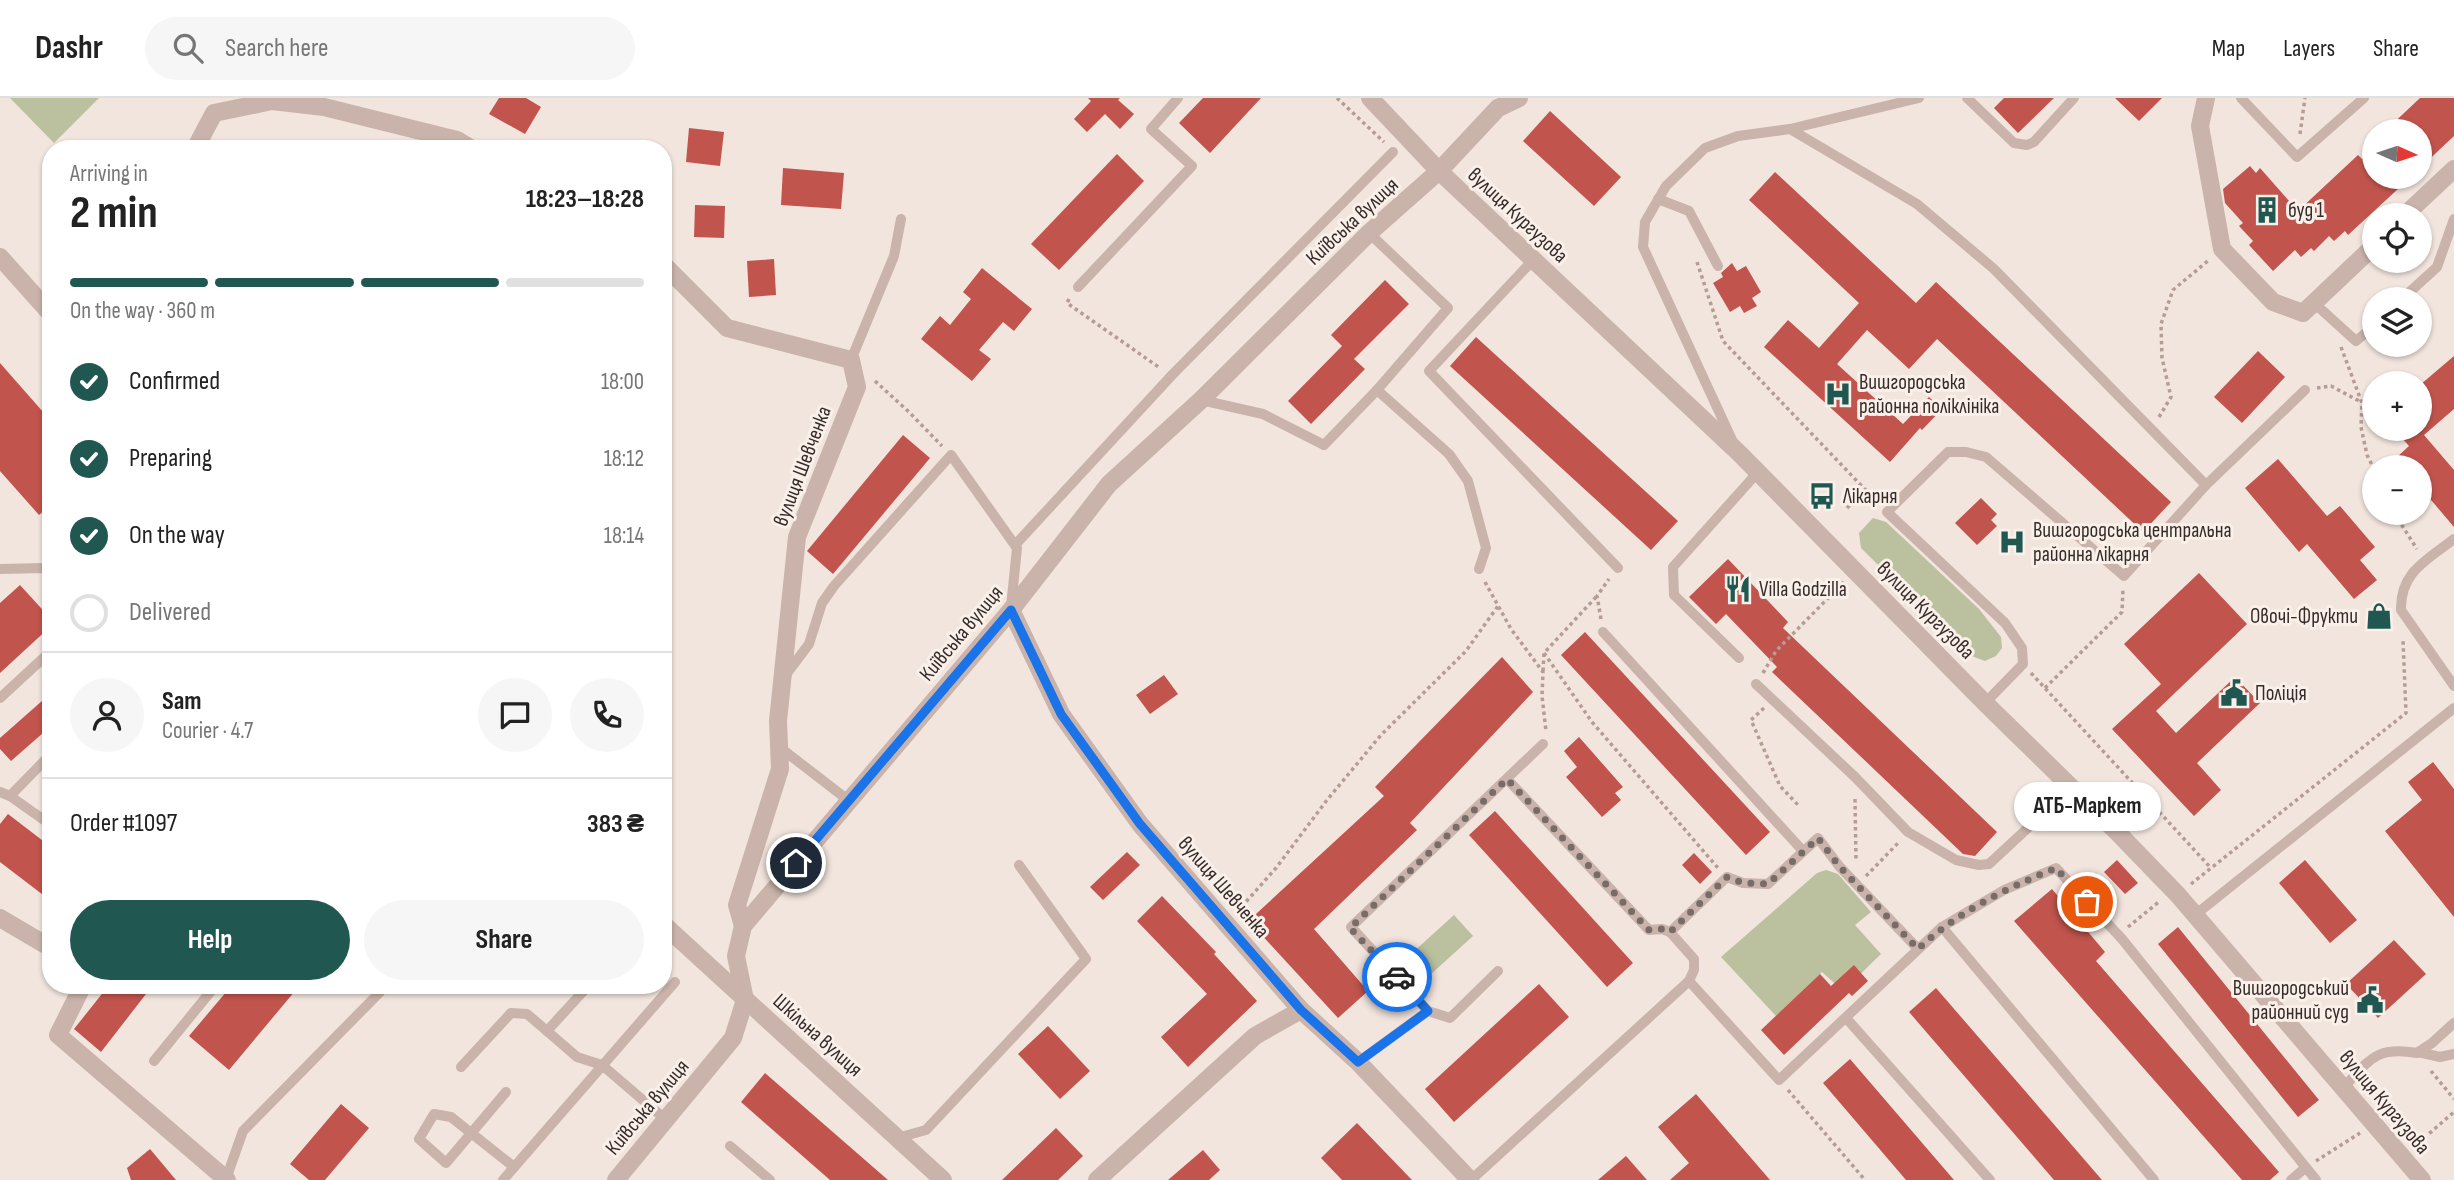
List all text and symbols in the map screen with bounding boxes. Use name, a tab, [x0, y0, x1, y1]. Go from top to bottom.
search box	[145, 17, 635, 80]
text: Dashr	[35, 28, 103, 68]
icon: search	[169, 29, 207, 67]
text: Search here	[225, 33, 328, 64]
text: Map	[2212, 34, 2245, 63]
text: Layers	[2283, 34, 2335, 63]
text: Share	[2373, 34, 2419, 63]
north arrow	[2362, 119, 2432, 189]
map controls	[2362, 119, 2432, 525]
text: Arriving in	[70, 160, 148, 188]
street label: вулиця Кургузова	[1462, 163, 1573, 268]
street label: Київська вулиця	[1301, 172, 1404, 270]
text: 18:23–18:28	[526, 184, 644, 215]
text: 2 min	[70, 186, 158, 241]
building icon: буд 1	[2252, 195, 2282, 225]
place label: буд 1	[2288, 198, 2325, 223]
button: locate	[2362, 203, 2432, 273]
button: layers	[2362, 287, 2432, 357]
text: On the way · 360 m	[70, 297, 215, 325]
icon: check	[70, 363, 108, 401]
text: Confirmed	[129, 366, 220, 397]
text: 18:00	[601, 368, 644, 396]
place label: Вишгородська районна поліклініка	[1859, 370, 1999, 419]
button: +	[2362, 371, 2432, 441]
hospital icon: Вишгородська районна поліклініка	[1823, 379, 1853, 409]
street label: вулиця Шевченка	[768, 403, 837, 530]
icon: check	[70, 440, 108, 478]
text: Preparing	[129, 443, 212, 474]
text: 18:12	[604, 445, 644, 473]
button: −	[2362, 455, 2432, 525]
bus stop icon: Лікарня	[1807, 481, 1837, 511]
place label: Лікарня	[1842, 484, 1897, 509]
icon: check	[70, 517, 108, 555]
place label: Вишгородська центральна районна лікарня	[2033, 518, 2232, 567]
text: On the way	[129, 520, 225, 551]
text: 18:14	[604, 522, 644, 550]
hospital icon: Вишгородська центральна районна лікарня	[1997, 527, 2027, 557]
street label: вулиця Кургузова	[1872, 556, 1980, 664]
restaurant icon: Villa Godzilla	[1723, 574, 1753, 604]
place label: Villa Godzilla	[1759, 577, 1847, 602]
street label: Київська вулиця	[914, 581, 1008, 686]
text: Delivered	[129, 597, 211, 628]
shop icon: Овочі-Фрукти	[2364, 601, 2394, 631]
place label: Овочі-Фрукти	[2250, 604, 2358, 629]
button: person	[70, 678, 144, 752]
button: chat	[478, 678, 552, 752]
button: phone	[570, 678, 644, 752]
public building icon: Поліція	[2219, 678, 2249, 708]
place label: Поліція	[2255, 681, 2307, 706]
text: Sam	[162, 686, 202, 717]
text: Courier · 4.7	[162, 717, 253, 745]
callout: АТБ-Маркет	[2014, 783, 2160, 832]
text: АТБ-Маркет	[2034, 792, 2141, 820]
text: Order #1097	[70, 808, 177, 839]
text: 383 ₴	[587, 809, 644, 840]
street label: вулиця Шевченка	[1173, 831, 1275, 943]
pin	[766, 833, 826, 893]
icon: home	[777, 844, 815, 882]
pin	[2057, 872, 2117, 932]
icon: bag	[2068, 883, 2106, 921]
button: Help	[70, 900, 350, 980]
button: Share	[364, 900, 644, 980]
courier	[1362, 942, 1432, 1012]
icon: car	[1378, 958, 1416, 996]
place label: Вишгородський районний суд	[2233, 976, 2349, 1025]
public building icon: Вишгородський районний суд	[2355, 985, 2385, 1015]
street label: Шкільна вулиця	[768, 989, 868, 1082]
street label: вулиця Кургузова	[2334, 1045, 2435, 1159]
street label: Київська вулиця	[600, 1055, 694, 1160]

